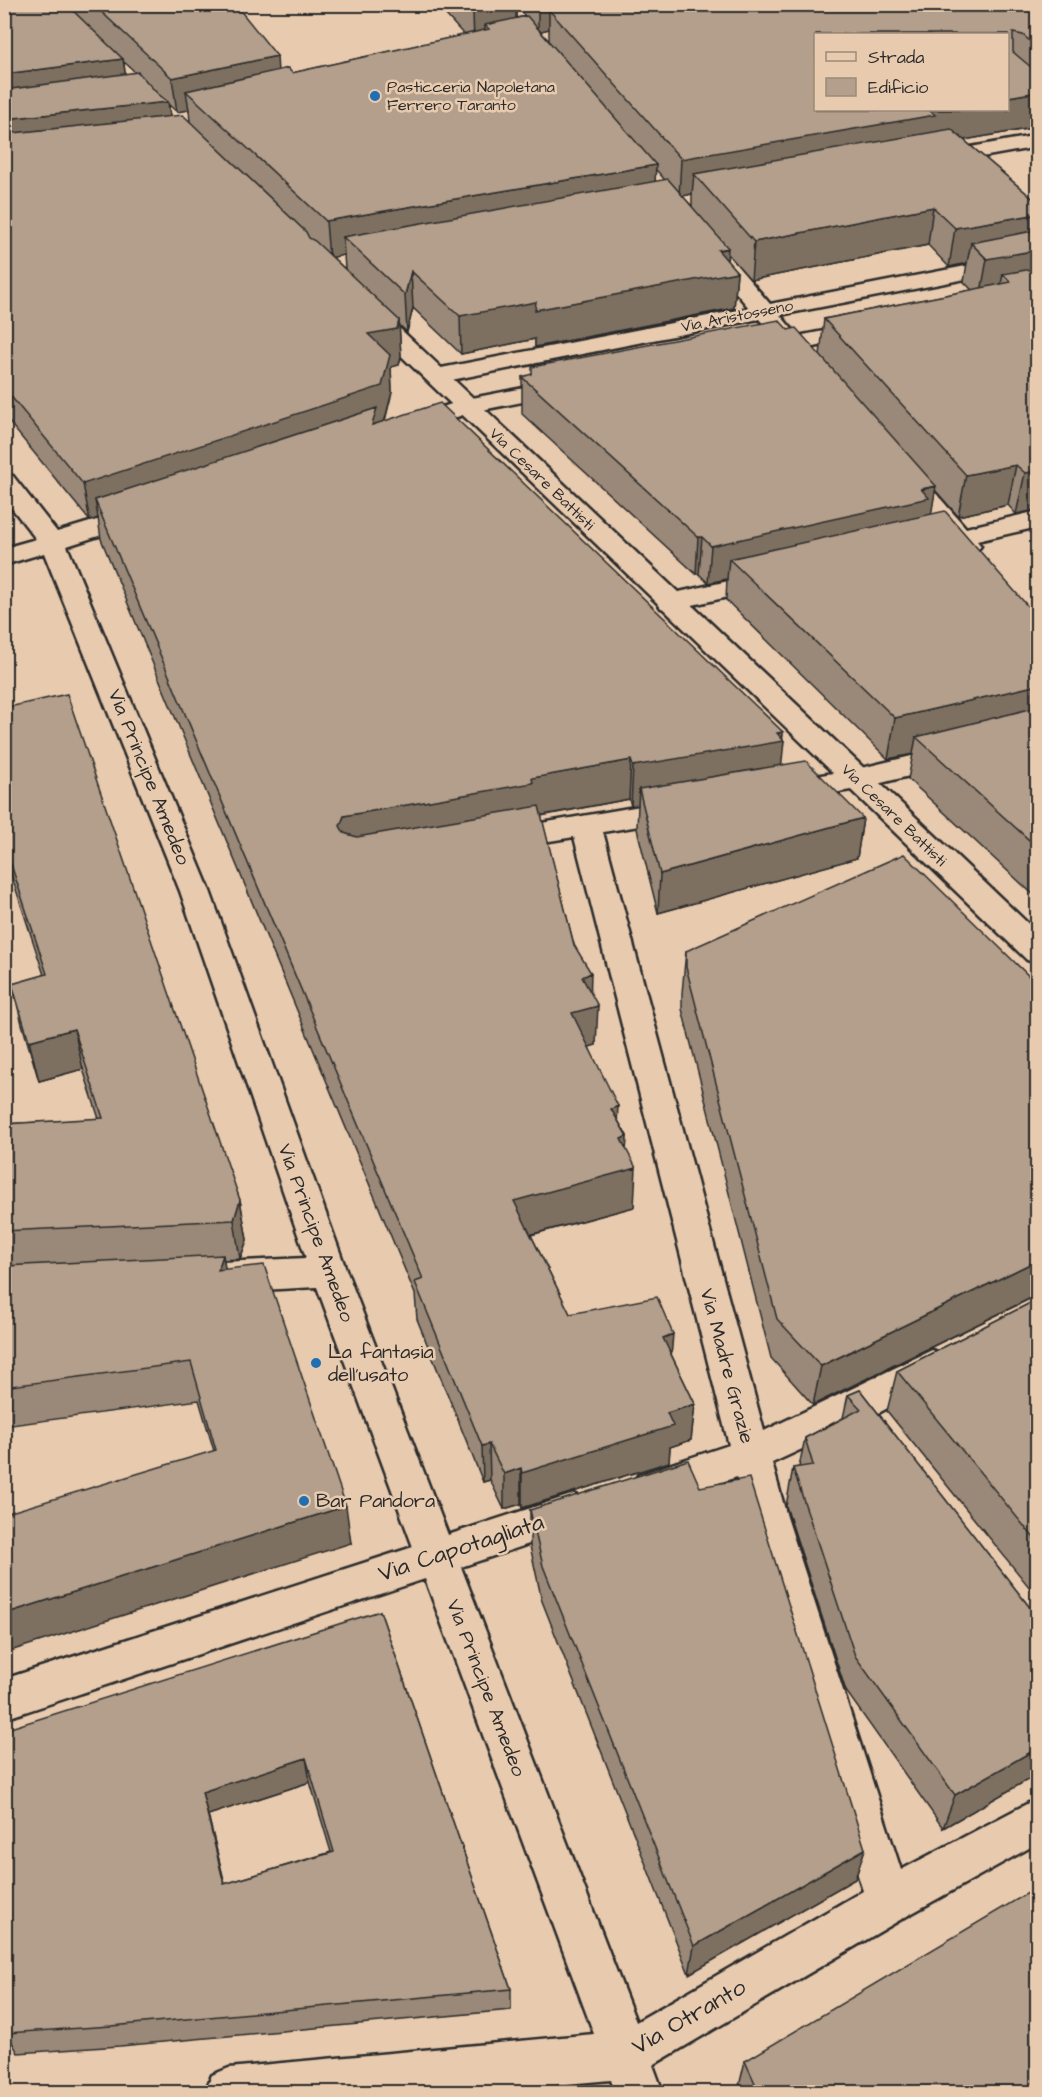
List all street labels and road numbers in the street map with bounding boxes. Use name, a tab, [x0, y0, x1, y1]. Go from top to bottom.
street label: Via Aristosseno	[679, 294, 795, 338]
street label: Via Cesare Battisti	[484, 423, 600, 536]
street label: Via Principe Amedeo	[101, 685, 197, 869]
street label: Via Cesare Battisti	[836, 759, 952, 872]
street label: Via Principe Amedeo	[271, 1140, 361, 1326]
street label: Via Madre Grazie	[693, 1285, 761, 1447]
street label: Via Capotagliata	[374, 1505, 549, 1592]
street label: Via Principe Amedeo	[439, 1595, 533, 1781]
street label: Via Otranto	[626, 1970, 753, 2063]

